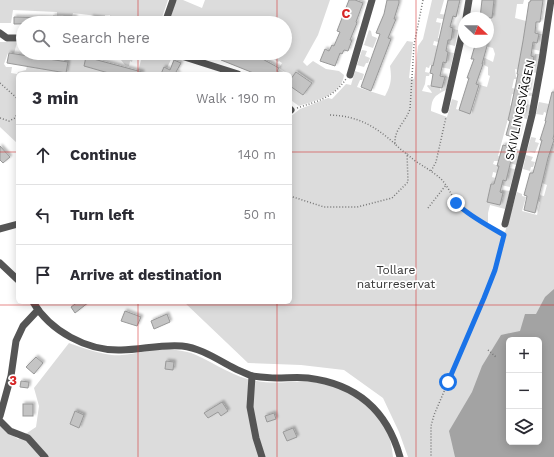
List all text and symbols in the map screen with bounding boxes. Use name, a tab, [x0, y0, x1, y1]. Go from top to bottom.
text: C	[342, 6, 351, 21]
north arrow	[458, 12, 494, 48]
search box	[16, 16, 292, 60]
icon: search	[30, 27, 52, 49]
text: Search here	[62, 29, 150, 47]
street label: SKIVLINGSVÄGEN	[502, 58, 538, 162]
text: 3 min	[32, 88, 78, 108]
text: Walk · 190 m	[196, 91, 276, 106]
icon: ahead	[32, 144, 54, 166]
text: Continue	[70, 146, 137, 164]
text: 140 m	[238, 147, 276, 162]
route end	[447, 194, 465, 212]
icon: left	[32, 204, 54, 226]
text: Turn left	[70, 206, 134, 224]
text: 50 m	[244, 207, 276, 222]
park label: Tollare naturreservat	[357, 263, 435, 291]
icon: arrive	[32, 264, 54, 286]
text: Arrive at destination	[70, 266, 222, 284]
map controls	[506, 337, 542, 445]
button: +	[506, 337, 542, 373]
text: 3	[9, 373, 17, 388]
route start	[439, 373, 457, 391]
button: −	[506, 373, 542, 409]
button: layers	[506, 409, 542, 445]

